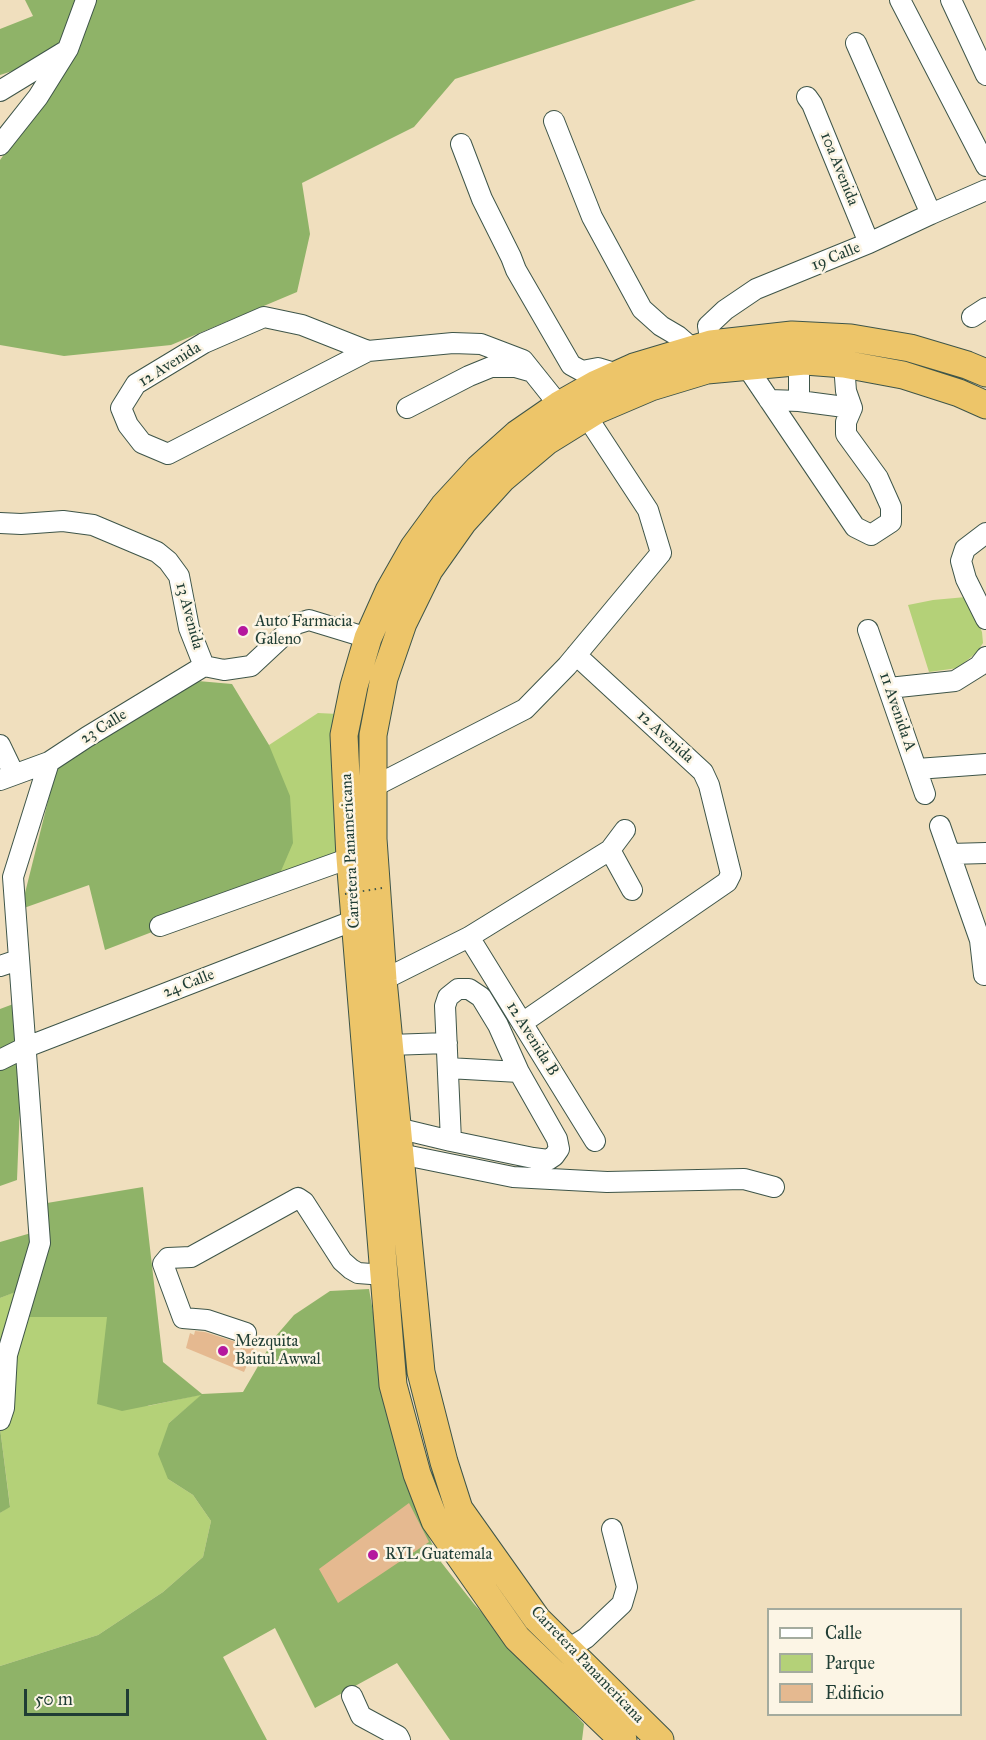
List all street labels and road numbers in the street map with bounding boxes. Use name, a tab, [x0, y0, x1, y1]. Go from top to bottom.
street label: 10a Avenida	[816, 129, 862, 209]
street label: 19 Calle	[809, 239, 863, 275]
street label: 12 Avenida	[135, 338, 205, 392]
street label: 13 Avenida	[171, 581, 207, 651]
street label: 11 Avenida A	[875, 670, 919, 754]
street label: 23 Calle	[77, 705, 131, 749]
street label: 12 Avenida	[633, 707, 697, 767]
street label: Carretera Panamericana	[337, 773, 365, 929]
street label: 24 Calle	[161, 966, 217, 1002]
street label: 12 Avenida B	[502, 998, 562, 1080]
street label: Carretera Panamericana	[526, 1603, 648, 1727]

